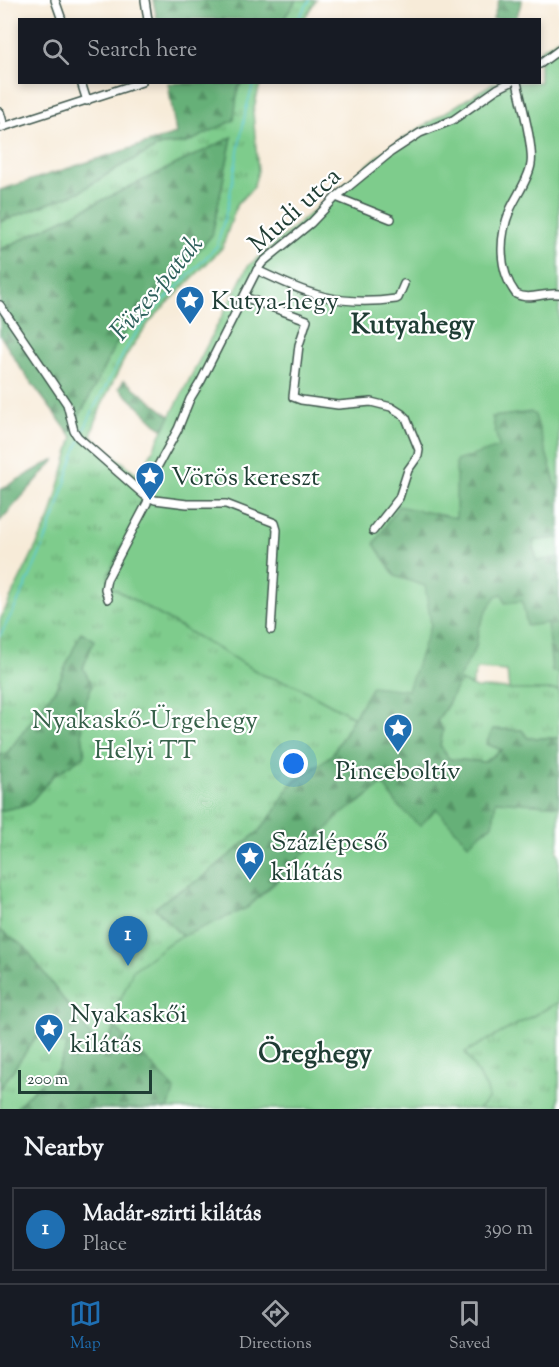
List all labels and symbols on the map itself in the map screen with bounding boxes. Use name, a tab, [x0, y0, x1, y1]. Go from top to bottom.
street label: Mudi utca	[241, 159, 350, 263]
water label: Füzes-patak	[102, 227, 214, 350]
place icon: Kutya-hegy	[174, 284, 206, 326]
place label: Kutya-hegy	[211, 284, 339, 321]
district label: Kutyahegy	[351, 307, 476, 346]
place icon: Vörös kereszt	[134, 460, 166, 502]
place label: Vörös kereszt	[171, 460, 320, 497]
park label: Nyakaskő-Ürgehegy Helyi TT	[32, 703, 258, 770]
place icon: Pinceboltív	[382, 712, 414, 754]
your location	[279, 749, 308, 778]
place label: Pinceboltív	[335, 754, 461, 791]
place label: Százlépcső kilátás	[271, 825, 388, 892]
place icon: Százlépcső kilátás	[234, 840, 266, 882]
pin: 1	[108, 916, 148, 966]
place label: Nyakaskői kilátás	[70, 997, 187, 1064]
place icon: Nyakaskői kilátás	[33, 1012, 65, 1054]
district label: Öreghegy	[258, 1035, 372, 1075]
scale bar	[18, 1067, 152, 1094]

